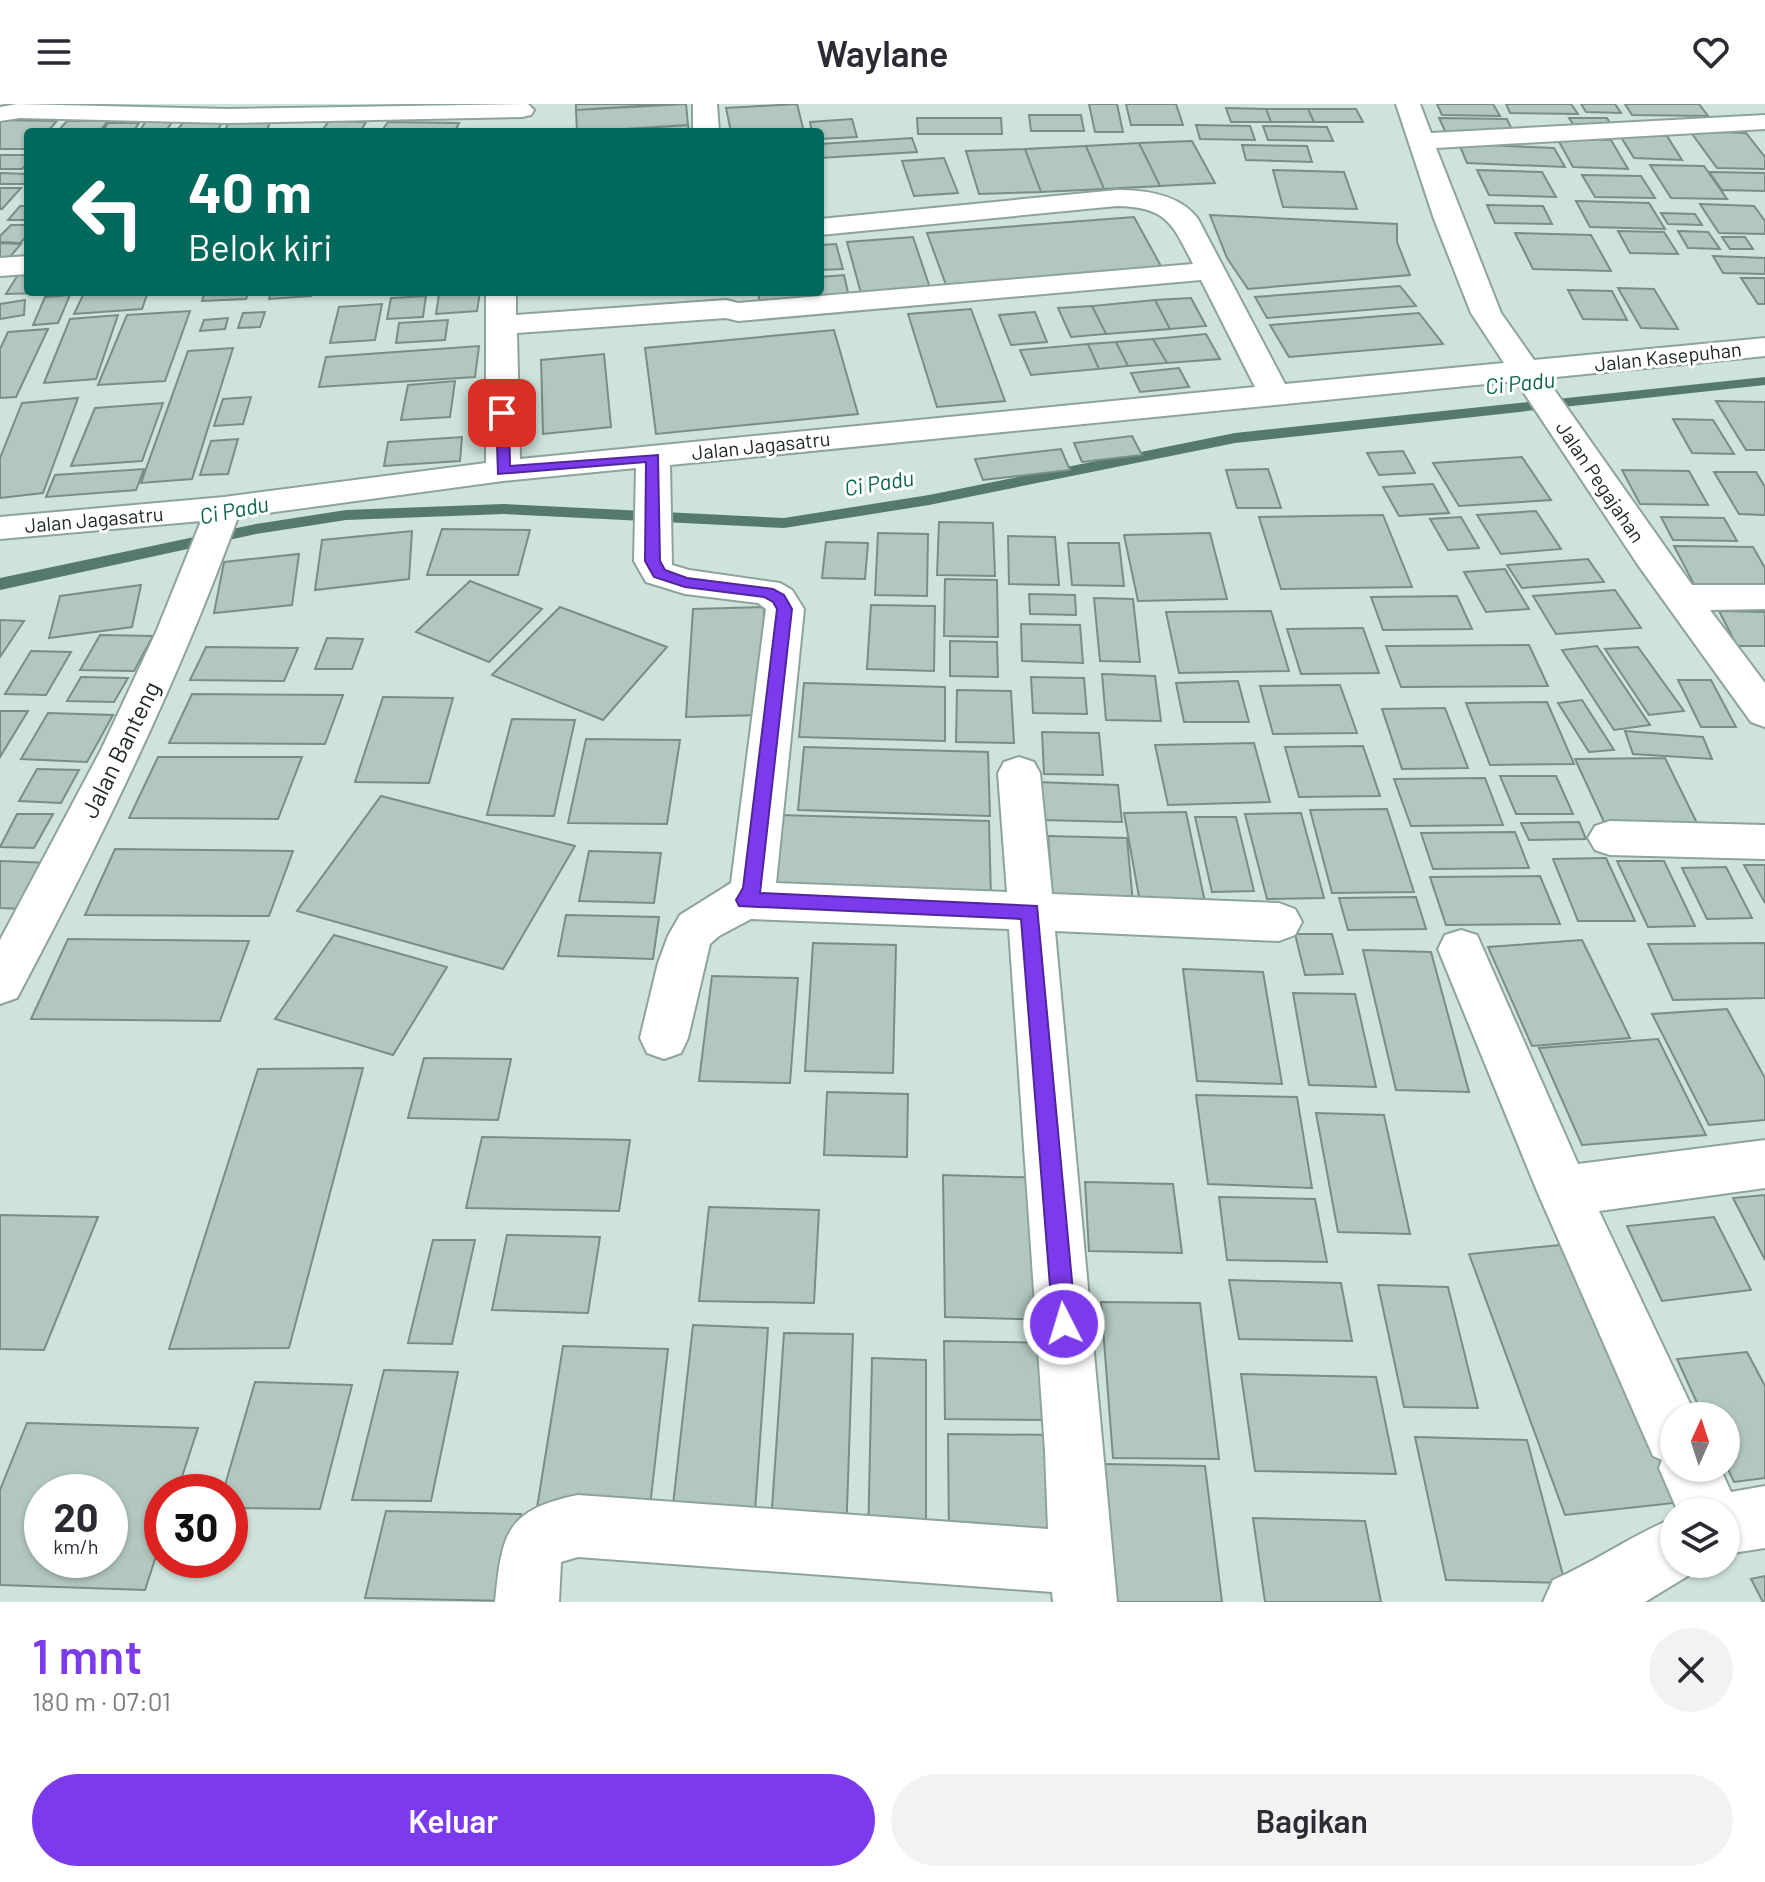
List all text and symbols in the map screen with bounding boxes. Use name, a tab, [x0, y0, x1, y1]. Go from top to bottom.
icon: menu	[32, 30, 76, 74]
icon: heart	[1689, 30, 1733, 74]
text: Waylane	[817, 31, 948, 74]
text: 40 m	[188, 157, 312, 224]
icon: left	[56, 160, 160, 264]
text: Belok kiri	[188, 225, 332, 268]
street label: Jalan Kasepuhan	[1593, 336, 1743, 376]
water label: Ci Padu	[1484, 365, 1556, 399]
pin	[468, 379, 536, 447]
icon: arrive	[480, 391, 524, 435]
street label: Jalan Pegajahan	[1551, 416, 1650, 547]
street label: Jalan Jagasatru	[690, 426, 831, 464]
water label: Ci Padu	[842, 464, 915, 500]
water label: Ci Padu	[197, 490, 271, 528]
street label: Jalan Jagasatru	[24, 501, 164, 537]
street label: Jalan Banteng	[74, 676, 165, 823]
position arrow	[1022, 1282, 1106, 1366]
north arrow	[1660, 1402, 1740, 1482]
map controls	[1660, 1402, 1740, 1578]
speed limit sign: 30	[144, 1474, 248, 1578]
text: 20	[53, 1492, 99, 1540]
button: layers	[1660, 1498, 1740, 1578]
text: km/h	[53, 1534, 99, 1558]
text: 1 mnt	[32, 1626, 142, 1684]
button: close	[1649, 1628, 1733, 1712]
text: 180 m · 07:01	[32, 1685, 171, 1716]
button: Keluar	[32, 1774, 875, 1866]
button: Bagikan	[891, 1774, 1733, 1866]

